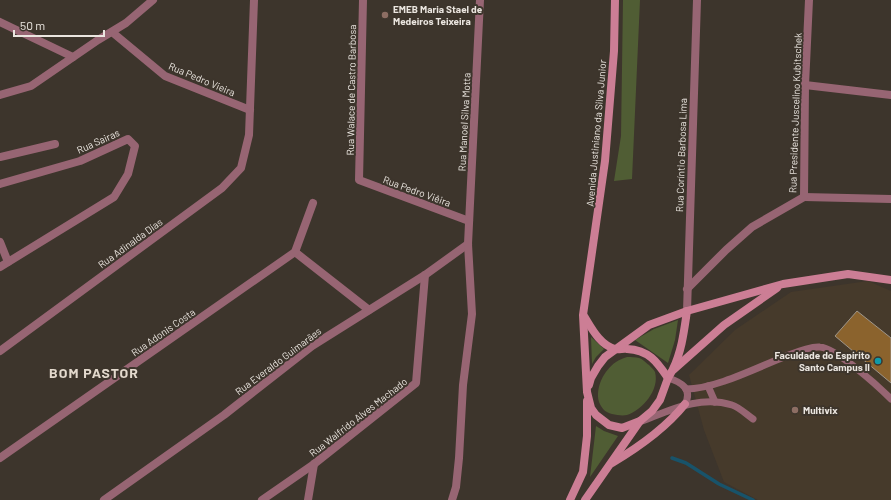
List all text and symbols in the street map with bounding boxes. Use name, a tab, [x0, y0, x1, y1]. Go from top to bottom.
place label: EMEB Maria Stael de Medeiros Teixeira	[393, 3, 483, 27]
marker: EMEB Maria Stael de Medeiros Teixeira	[380, 10, 390, 20]
scale bar	[14, 12, 104, 38]
text: 50 m	[20, 18, 45, 32]
street label: Rua Walace de Castro Barbosa	[344, 24, 358, 156]
street label: Rua Presidente Juscelino Kubitschek	[786, 33, 804, 193]
street label: Avenida Justiniano da Silva Junior	[584, 59, 608, 207]
street label: Rua Pedro Vieira	[167, 60, 237, 98]
street label: Rua Manoel Silva Motta	[455, 72, 473, 172]
street label: Rua Coríntio Barbosa Lima	[673, 98, 689, 212]
street label: Rua Sairas	[75, 126, 121, 156]
street label: Rua Pedro Viêira	[381, 173, 453, 209]
street label: Rua Adinalda Dias	[96, 216, 165, 270]
street label: Rua Adonis Costa	[129, 306, 197, 358]
street label: Rua Everaldo Guimarães	[233, 325, 324, 397]
place label: Faculdade do Espírito Santo Campus II	[774, 349, 870, 373]
marker: Faculdade do Espírito Santo Campus II	[873, 356, 883, 366]
district label: BOM PASTOR	[49, 364, 139, 381]
street label: Rua Walfrido Alves Machado	[307, 375, 409, 459]
place label: Multivix	[803, 404, 838, 416]
marker: Multivix	[790, 405, 800, 415]

